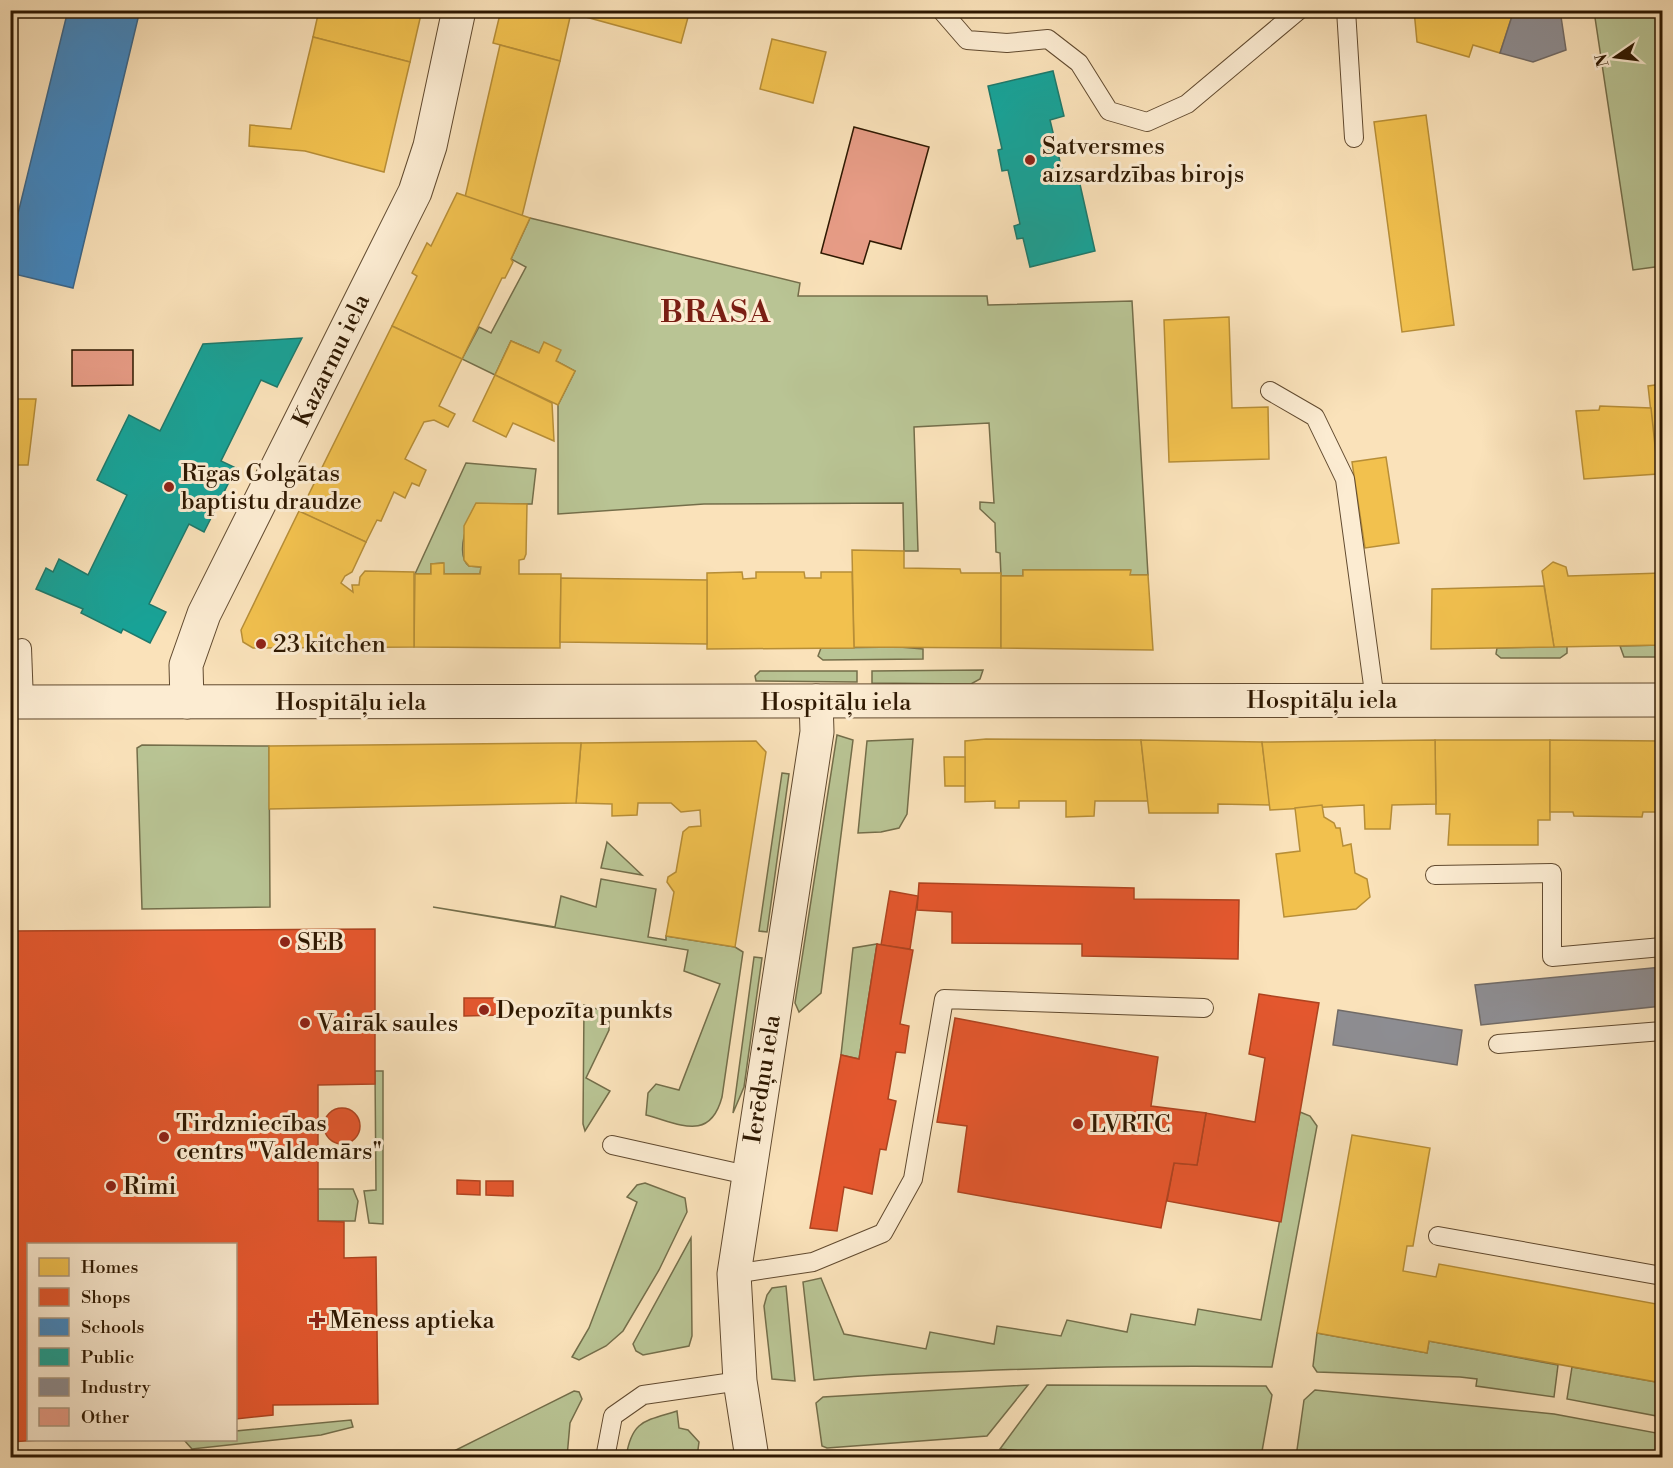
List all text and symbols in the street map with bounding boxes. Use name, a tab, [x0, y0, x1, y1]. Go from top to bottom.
north arrow	[1586, 27, 1646, 87]
text: N	[1591, 51, 1614, 69]
place label: Satversmes aizsardzības birojs	[1042, 132, 1244, 190]
marker: Satversmes aizsardzības birojs	[1023, 153, 1037, 167]
street label: Kazarmu iela	[287, 288, 377, 432]
district label: BRASA	[660, 294, 772, 332]
place label: Rīgas Golgātas baptistu draudze	[181, 459, 362, 517]
marker: Rīgas Golgātas baptistu draudze	[162, 480, 176, 494]
place label: 23 kitchen	[273, 630, 386, 660]
marker: 23 kitchen	[254, 637, 268, 651]
street label: Hospitāļu iela	[1247, 686, 1398, 716]
street label: Hospitāļu iela	[276, 688, 427, 718]
street label: Hospitāļu iela	[761, 688, 912, 718]
place label: SEB	[297, 928, 344, 958]
marker: SEB	[278, 935, 292, 949]
place label: Depozīta punkts	[496, 996, 673, 1026]
marker: Depozīta punkts	[477, 1003, 491, 1017]
place label: Vairāk saules	[316, 1009, 458, 1039]
street label: Ierēdņu iela	[738, 1012, 788, 1145]
marker: Vairāk saules	[298, 1016, 312, 1030]
place label: Tirdzniecības centrs "Valdemārs"	[176, 1109, 382, 1167]
place label: LVRTC	[1090, 1110, 1171, 1140]
marker: LVRTC	[1071, 1117, 1085, 1131]
marker: Tirdzniecības centrs "Valdemārs"	[157, 1130, 171, 1144]
place label: Rimi	[123, 1172, 177, 1202]
marker: Rimi	[104, 1179, 118, 1193]
legend	[27, 1243, 237, 1441]
text: Homes	[81, 1256, 138, 1279]
text: Shops	[81, 1286, 131, 1309]
place label: Mēness aptieka	[329, 1306, 496, 1336]
marker: Mēness aptieka	[310, 1313, 324, 1327]
text: Schools	[81, 1316, 145, 1339]
text: Public	[81, 1346, 134, 1369]
text: Industry	[81, 1376, 151, 1399]
text: Other	[81, 1406, 129, 1429]

